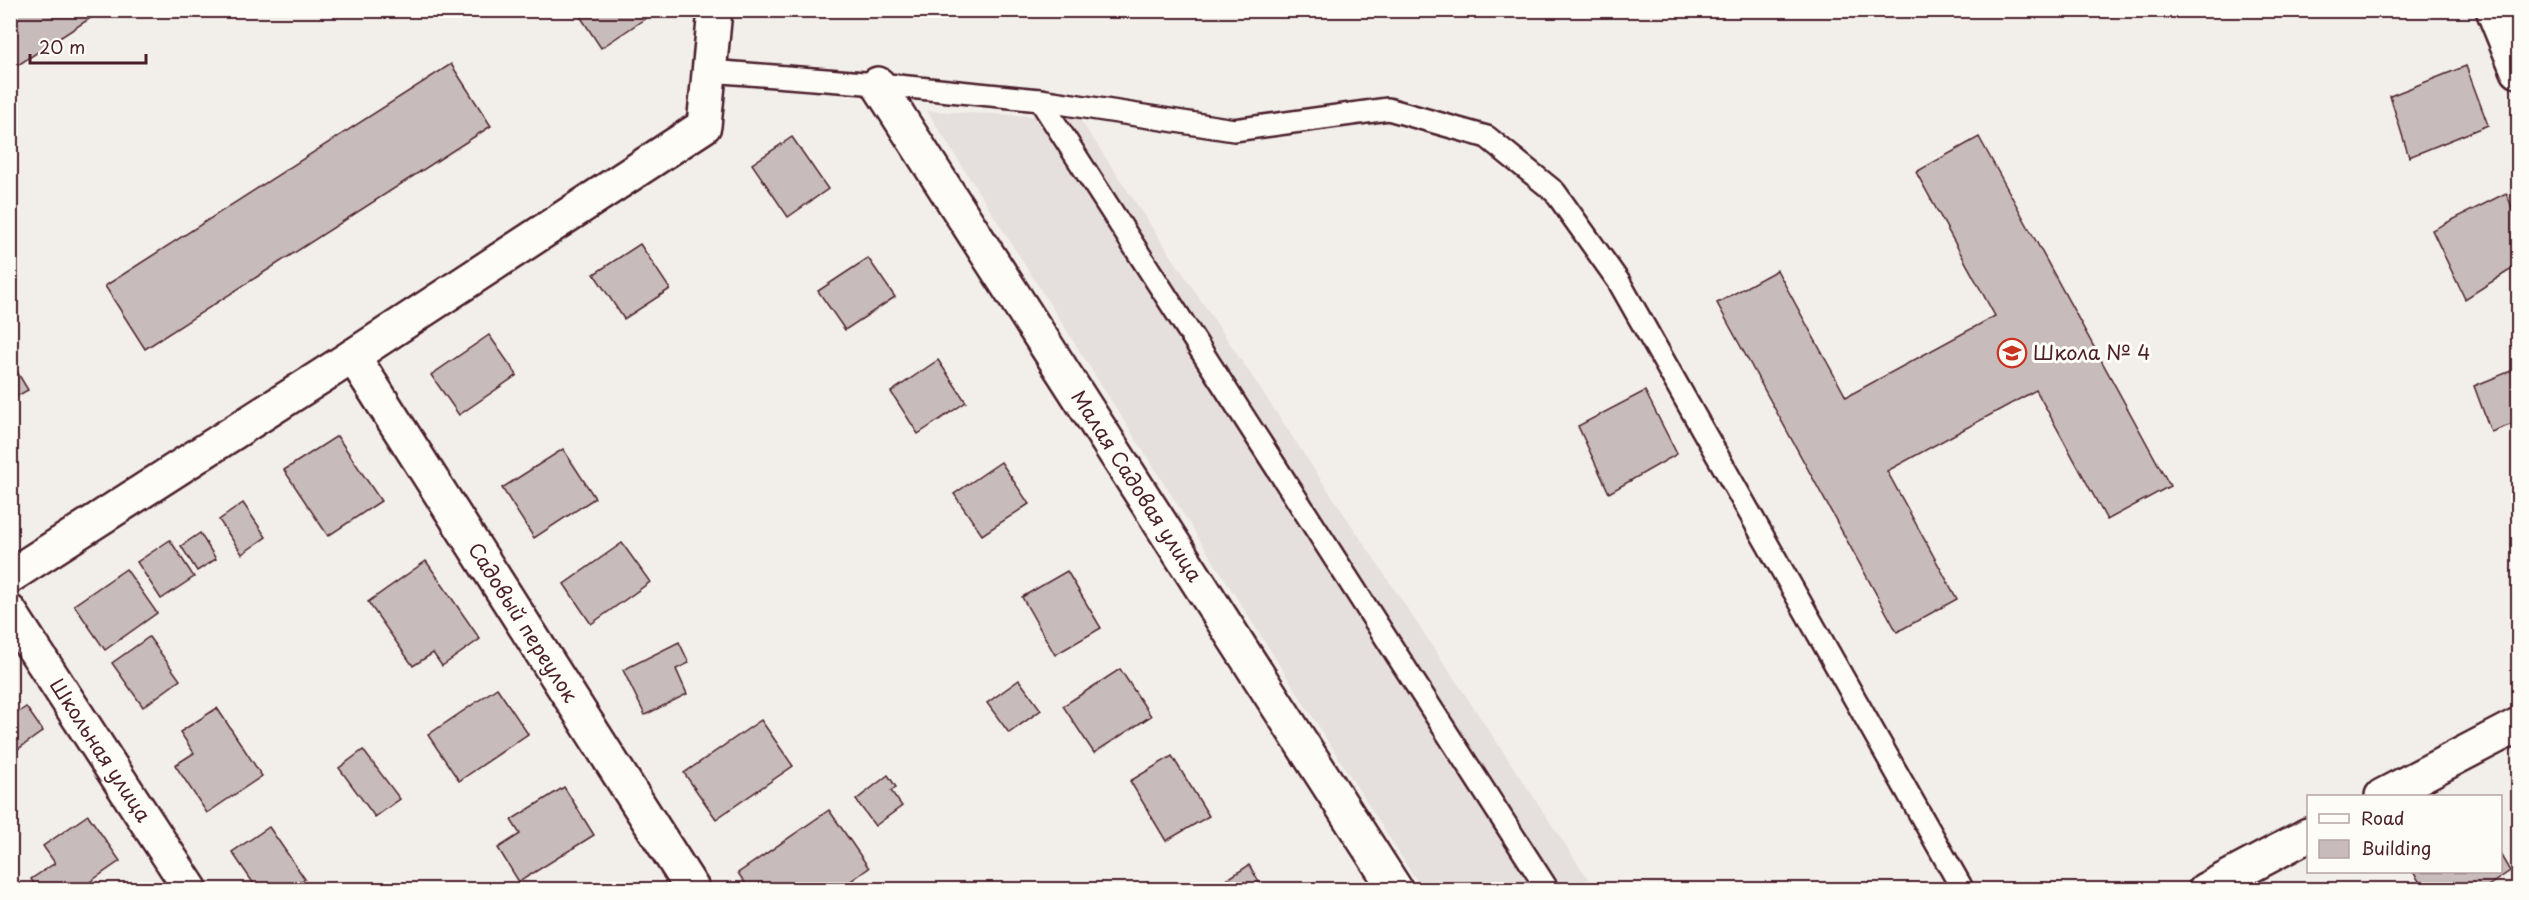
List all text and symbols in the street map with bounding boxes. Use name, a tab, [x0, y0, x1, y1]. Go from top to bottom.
scale bar	[30, 27, 146, 65]
text: 20 m	[39, 33, 85, 60]
school or university icon: Школа № 4	[1996, 337, 2028, 369]
place label: Школа № 4	[2033, 337, 2150, 367]
street label: Малая Садовая улица	[1064, 384, 1210, 588]
street label: Садовый переулок	[461, 536, 586, 708]
street label: Школьная улица	[43, 672, 159, 828]
legend	[2307, 795, 2502, 873]
text: Road	[2361, 804, 2405, 831]
text: Building	[2361, 834, 2431, 861]

